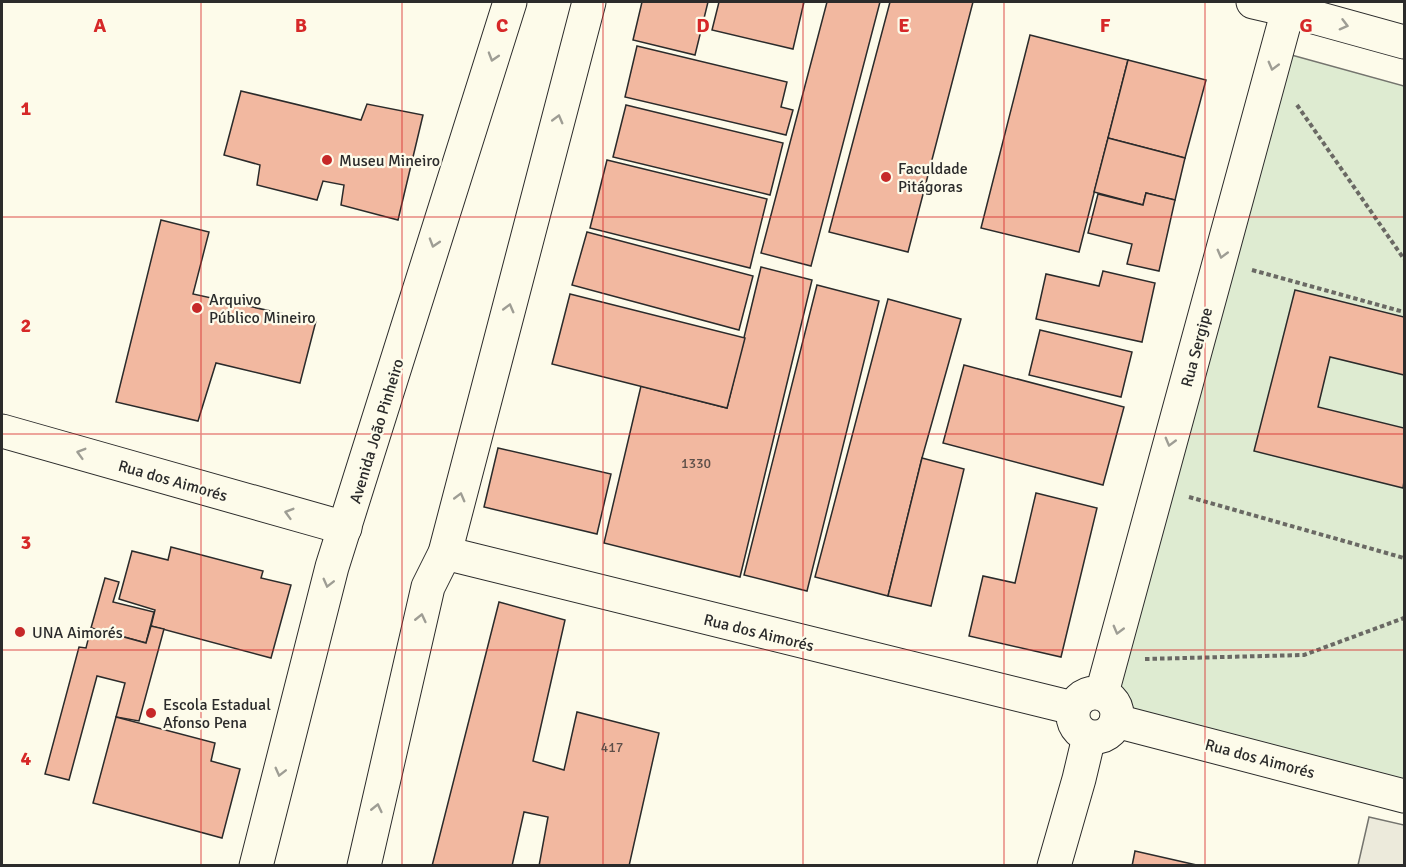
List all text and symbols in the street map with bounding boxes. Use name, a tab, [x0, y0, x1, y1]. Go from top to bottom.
text: A	[94, 13, 107, 38]
text: B	[295, 13, 307, 38]
text: C	[496, 13, 508, 38]
text: D	[696, 13, 710, 38]
text: E	[898, 13, 910, 38]
text: F	[1100, 13, 1111, 38]
text: G	[1299, 13, 1313, 38]
one-way arrow	[1339, 17, 1349, 30]
one-way arrow	[488, 51, 500, 62]
one-way arrow	[1268, 60, 1280, 71]
text: 1	[21, 96, 32, 121]
one-way arrow	[551, 115, 564, 125]
place label: Museu Mineiro	[339, 151, 440, 171]
marker: Museu Mineiro	[320, 153, 334, 167]
place label: Faculdade Pitágoras	[898, 159, 968, 197]
marker: Faculdade Pitágoras	[879, 170, 893, 184]
one-way arrow	[429, 237, 442, 248]
one-way arrow	[1216, 249, 1229, 259]
place label: Arquivo Público Mineiro	[209, 290, 316, 328]
marker: Arquivo Público Mineiro	[190, 301, 204, 315]
one-way arrow	[502, 303, 515, 313]
street label: Rua Sergipe	[1177, 305, 1217, 389]
text: 2	[21, 313, 31, 338]
street label: Avenida João Pinheiro	[345, 357, 408, 506]
one-way arrow	[1165, 436, 1177, 447]
one-way arrow	[76, 448, 87, 460]
house number: 1330	[681, 455, 711, 472]
street label: Rua dos Aimorés	[116, 456, 230, 506]
one-way arrow	[453, 492, 465, 503]
one-way arrow	[284, 507, 294, 520]
text: 3	[21, 530, 31, 555]
one-way arrow	[323, 578, 335, 588]
street label: Rua dos Aimorés	[702, 610, 816, 656]
one-way arrow	[413, 614, 426, 624]
place label: UNA Aimorés	[32, 623, 123, 643]
one-way arrow	[1113, 624, 1125, 635]
marker: UNA Aimorés	[13, 625, 27, 639]
place label: Escola Estadual Afonso Pena	[163, 695, 271, 733]
marker: Escola Estadual Afonso Pena	[144, 706, 158, 720]
street label: Rua dos Aimorés	[1203, 735, 1317, 783]
house number: 417	[601, 739, 623, 756]
text: 4	[21, 746, 32, 771]
one-way arrow	[274, 767, 287, 777]
one-way arrow	[370, 804, 383, 814]

